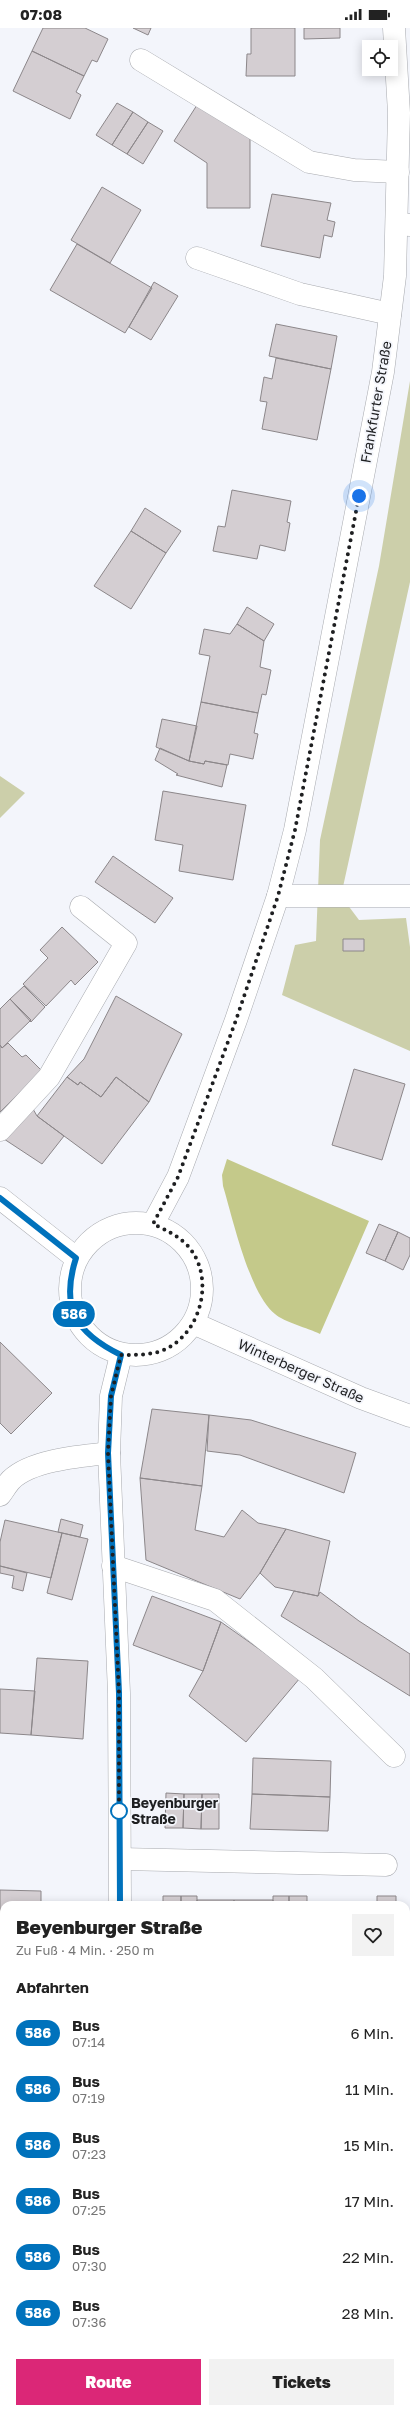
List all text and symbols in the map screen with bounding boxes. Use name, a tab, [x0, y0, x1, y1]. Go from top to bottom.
text: 07:08	[20, 5, 62, 23]
map controls	[362, 40, 398, 76]
button: locate	[362, 40, 398, 76]
street label: Frankfurter Straße	[356, 339, 395, 464]
your location	[349, 486, 369, 506]
line badge: 586	[51, 1301, 97, 1327]
text: 586	[61, 1305, 87, 1322]
street label: Winterberger Straße	[235, 1335, 367, 1406]
place label: Beyenburger Straße	[131, 1794, 219, 1827]
marker: Beyenburger Straße	[110, 1802, 128, 1820]
button: heart	[352, 1914, 394, 1956]
text: Beyenburger Straße	[16, 1915, 202, 1938]
text: Zu Fuß · 4 Min. · 250 m	[16, 1942, 154, 1958]
text: Abfahrten	[16, 1978, 89, 1996]
text: Bus	[72, 2016, 100, 2034]
text: 586	[25, 2024, 51, 2041]
text: 6 Min.	[351, 2024, 394, 2042]
text: 07:14	[72, 2034, 105, 2050]
text: Bus	[72, 2072, 100, 2090]
text: 586	[25, 2080, 51, 2097]
text: 11 Min.	[345, 2080, 394, 2098]
text: 07:19	[72, 2090, 105, 2106]
text: Bus	[72, 2128, 100, 2146]
text: 586	[25, 2136, 51, 2153]
text: 15 Min.	[344, 2136, 394, 2154]
text: 07:23	[72, 2146, 106, 2162]
text: Bus	[72, 2184, 100, 2202]
text: 586	[25, 2192, 51, 2209]
text: 17 Min.	[344, 2192, 394, 2210]
text: 07:25	[72, 2202, 106, 2218]
text: Bus	[72, 2240, 100, 2258]
text: 586	[25, 2248, 51, 2265]
text: 22 Min.	[342, 2248, 394, 2266]
text: 07:30	[72, 2258, 107, 2274]
text: Bus	[72, 2296, 100, 2314]
text: 586	[25, 2304, 51, 2321]
text: 28 Min.	[342, 2304, 394, 2322]
text: 07:36	[72, 2314, 106, 2330]
button: Route	[16, 2359, 201, 2405]
button: Tickets	[209, 2359, 394, 2405]

